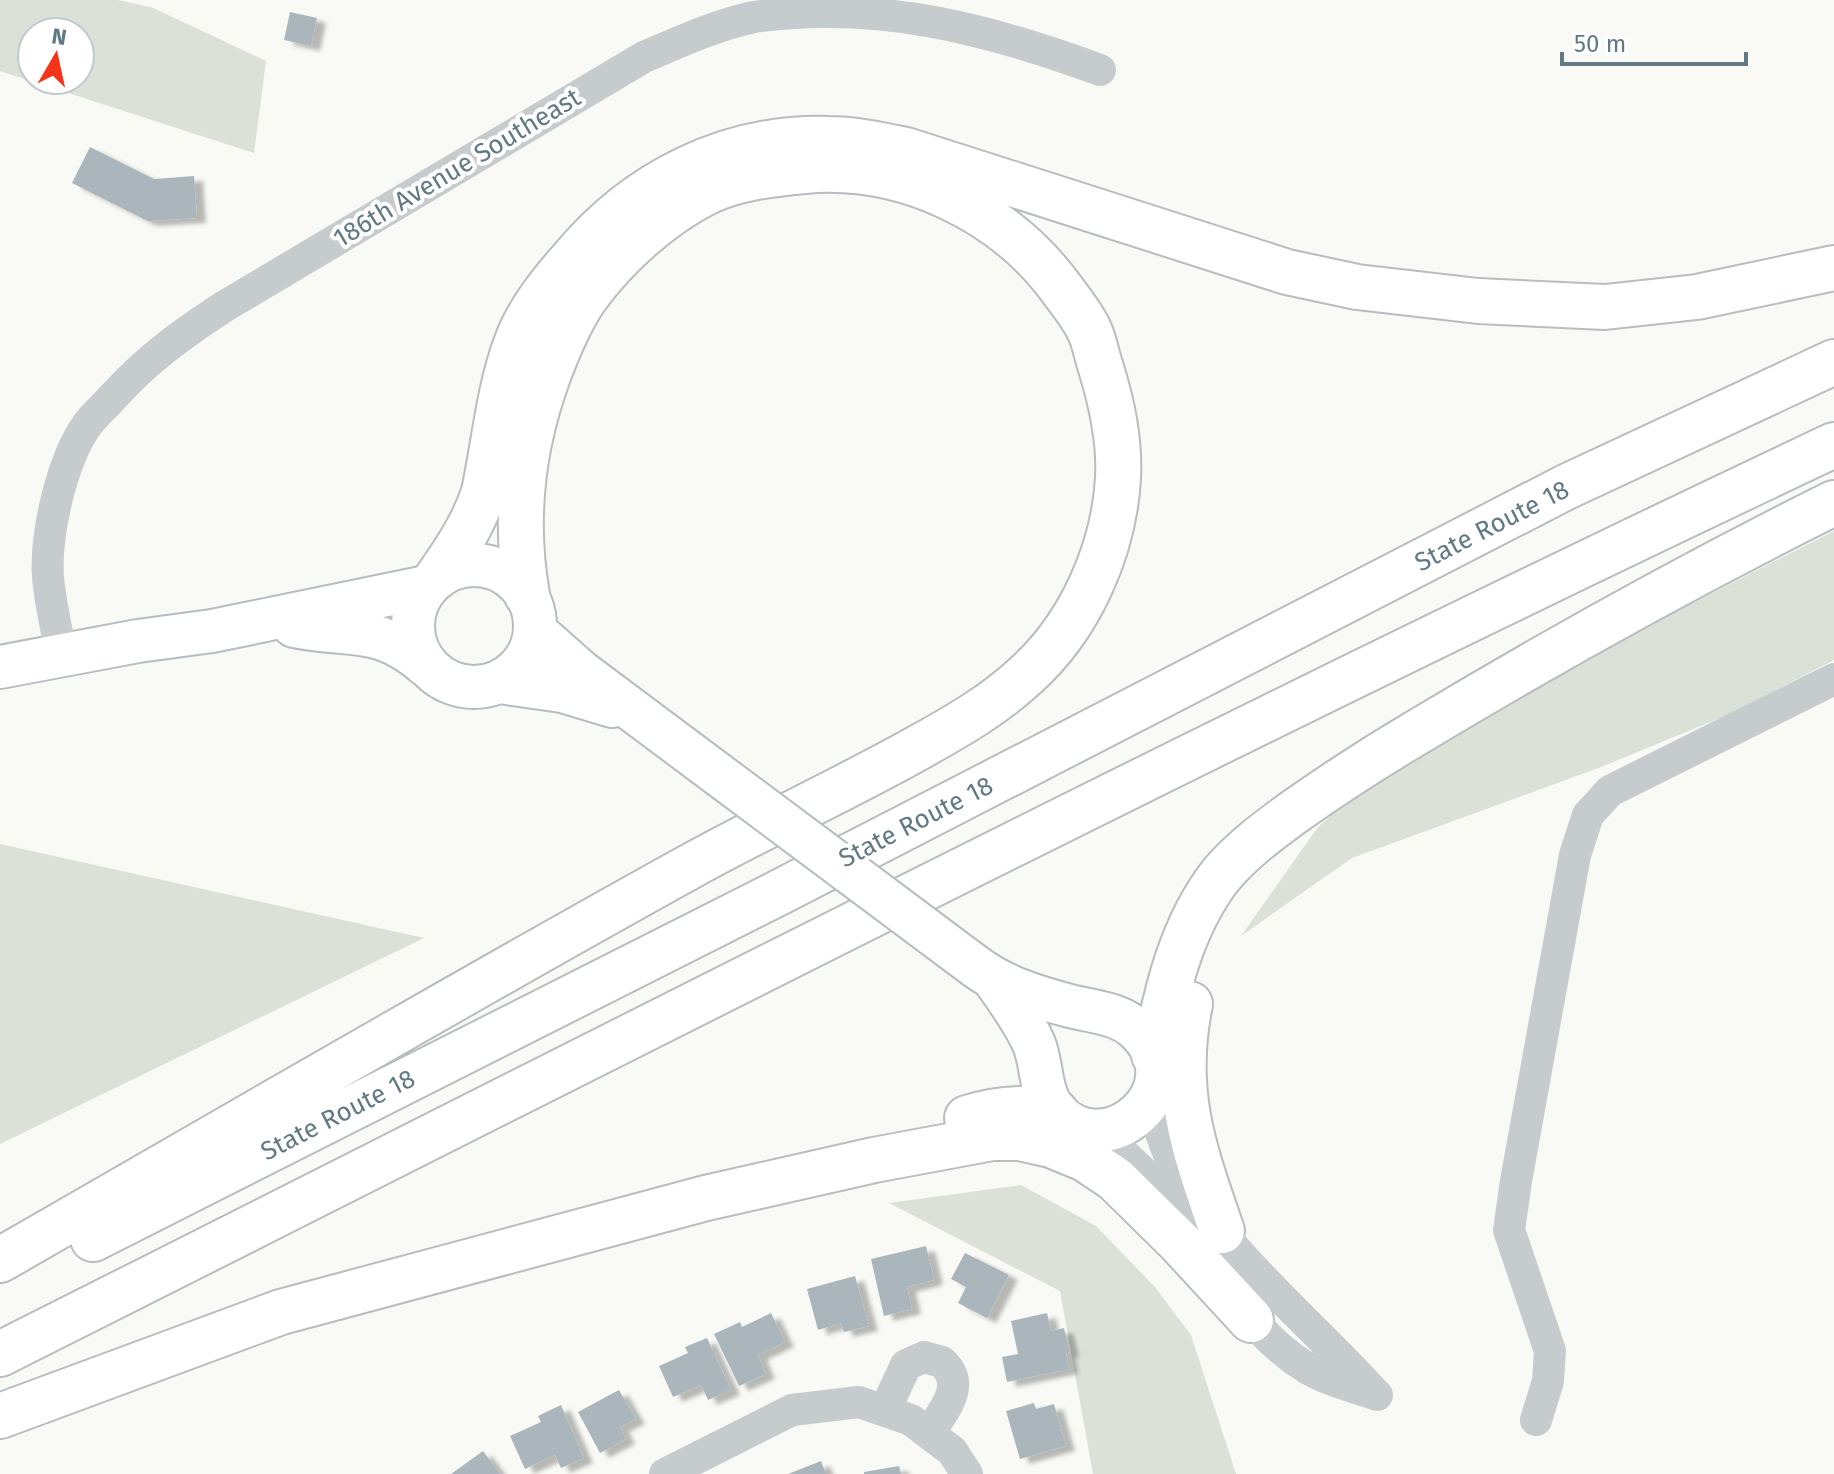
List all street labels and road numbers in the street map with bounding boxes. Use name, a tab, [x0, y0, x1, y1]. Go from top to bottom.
street label: 186th Avenue Southeast	[328, 82, 587, 254]
street label: State Route 18	[1410, 474, 1574, 578]
street label: State Route 18	[834, 770, 998, 874]
street label: State Route 18	[256, 1063, 420, 1167]

